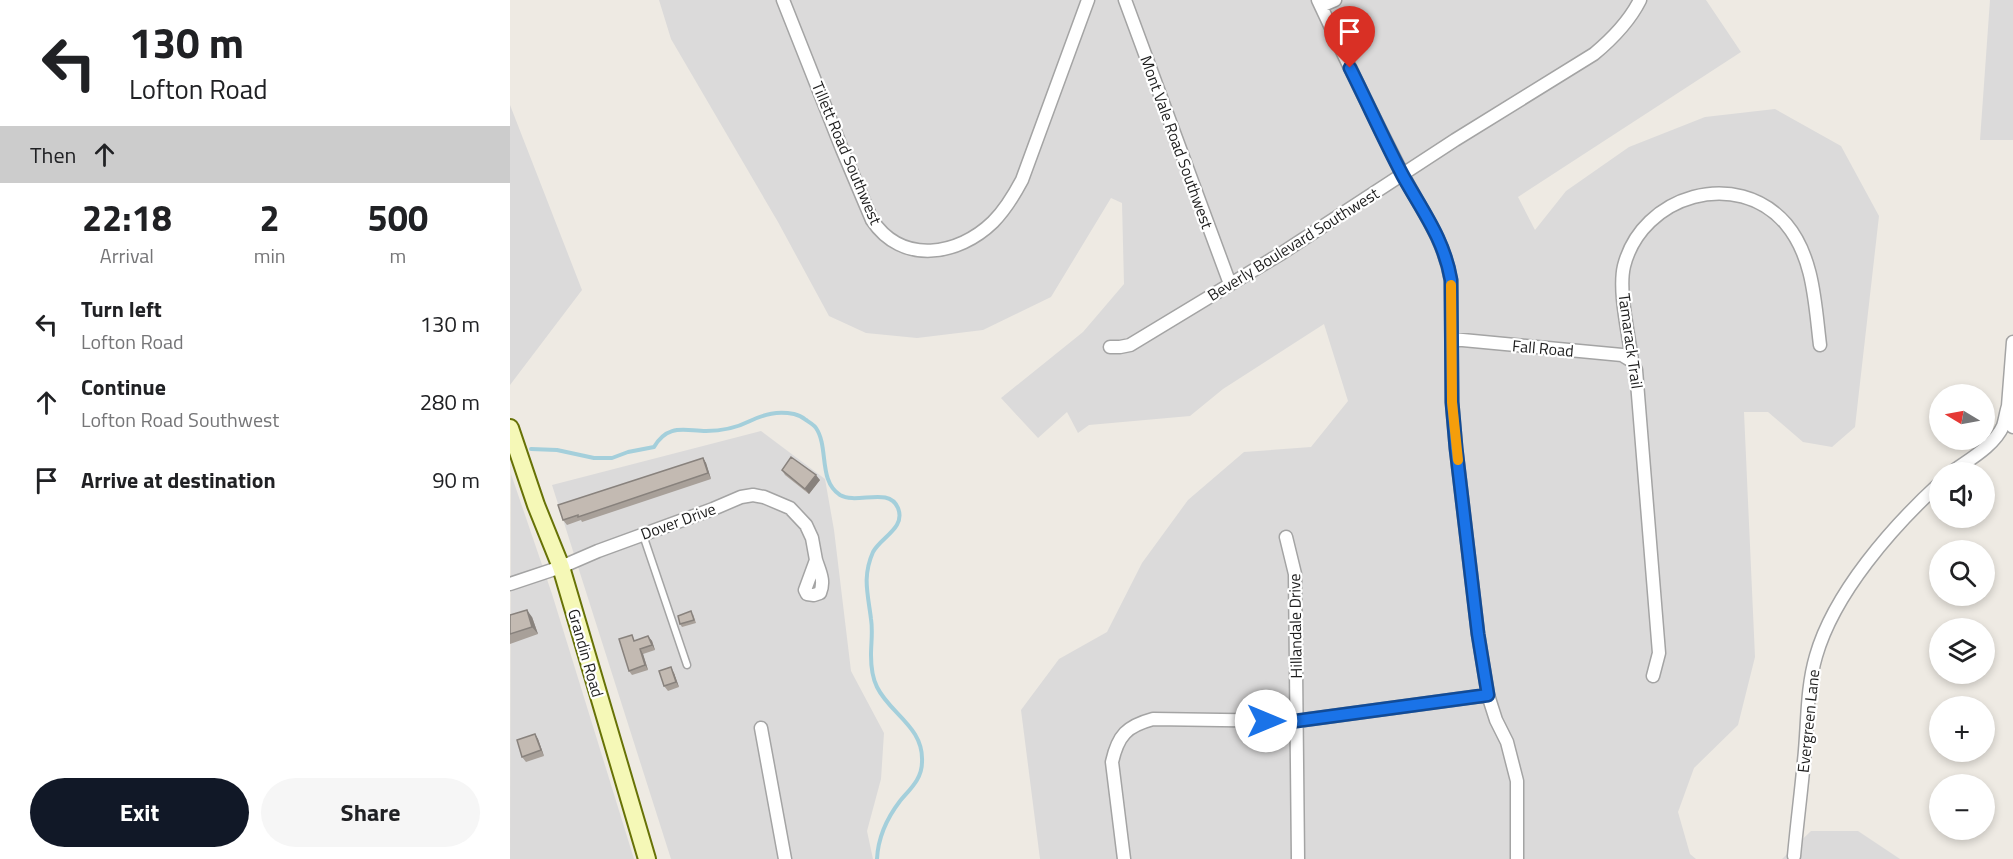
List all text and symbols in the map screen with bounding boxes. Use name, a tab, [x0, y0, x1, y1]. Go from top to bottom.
pin	[1324, 6, 1375, 68]
text: 130 m	[129, 10, 244, 74]
icon: arrive	[1333, 15, 1366, 48]
icon: left	[30, 24, 108, 102]
street label: Mont Vale Road Southwest	[1134, 52, 1220, 232]
text: Lofton Road	[129, 68, 268, 109]
street label: Tillett Road Southwest	[806, 78, 888, 229]
text: Then	[30, 138, 76, 172]
icon: ahead	[88, 138, 121, 171]
street label: Beverly Boulevard Southwest	[1203, 181, 1384, 307]
text: 22:18	[82, 190, 172, 245]
text: 2	[260, 190, 280, 245]
text: 500	[368, 190, 428, 245]
text: Arrival	[100, 240, 154, 271]
text: min	[254, 240, 286, 271]
text: m	[389, 240, 406, 271]
text: Turn left	[81, 292, 162, 326]
street label: Tamarack Trail	[1612, 292, 1650, 390]
text: 130 m	[420, 307, 480, 341]
icon: left	[30, 308, 63, 341]
text: Lofton Road	[81, 326, 184, 357]
street label: Fall Road	[1511, 333, 1575, 363]
text: Continue	[81, 370, 166, 404]
north arrow	[1929, 384, 1995, 450]
map controls	[1929, 384, 1995, 840]
text: 280 m	[420, 385, 480, 419]
icon: ahead	[30, 386, 63, 419]
text: Lofton Road Southwest	[81, 404, 279, 435]
button: sound	[1929, 462, 1995, 528]
text: Arrive at destination	[81, 463, 276, 497]
text: 90 m	[432, 463, 480, 497]
icon: arrive	[30, 464, 63, 497]
street label: Dover Drive	[637, 496, 719, 546]
button: search	[1929, 540, 1995, 606]
street label: Hillandale Drive	[1282, 573, 1308, 679]
street label: Grandin Road	[562, 606, 610, 700]
button: layers	[1929, 618, 1995, 684]
street label: Evergreen Lane	[1791, 668, 1825, 774]
position arrow	[1234, 689, 1298, 753]
button: +	[1929, 696, 1995, 762]
button: −	[1929, 774, 1995, 840]
button: Exit	[30, 778, 249, 847]
button: Share	[261, 778, 480, 847]

